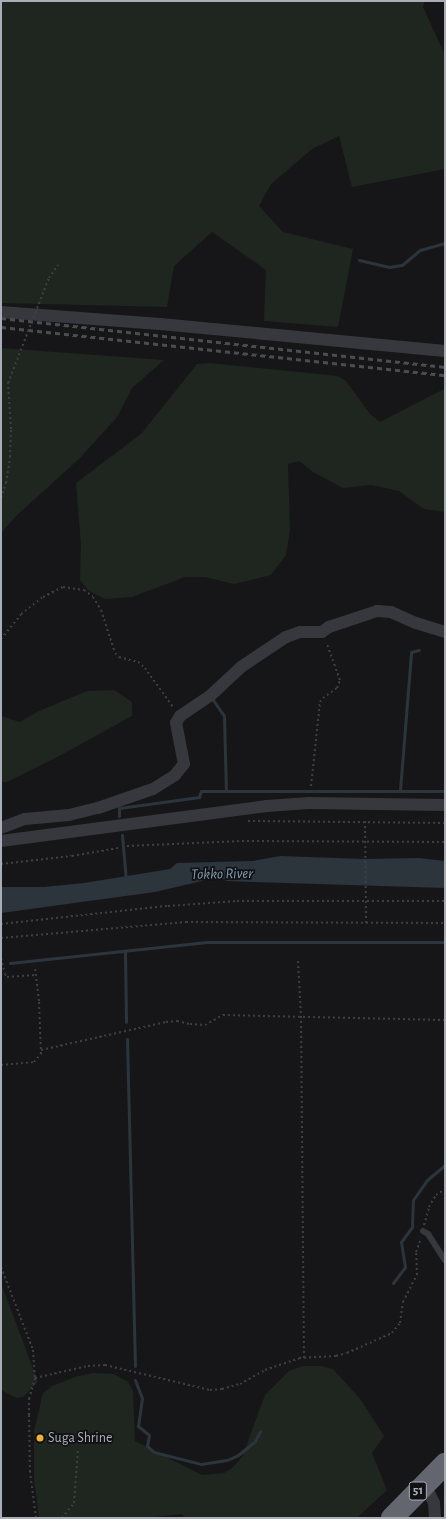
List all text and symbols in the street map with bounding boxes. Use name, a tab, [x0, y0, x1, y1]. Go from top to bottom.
water label: Tokko River	[191, 864, 253, 884]
place label: Suga Shrine	[48, 1430, 112, 1446]
marker: Suga Shrine	[35, 1433, 45, 1443]
road number: 51	[408, 1480, 428, 1502]

